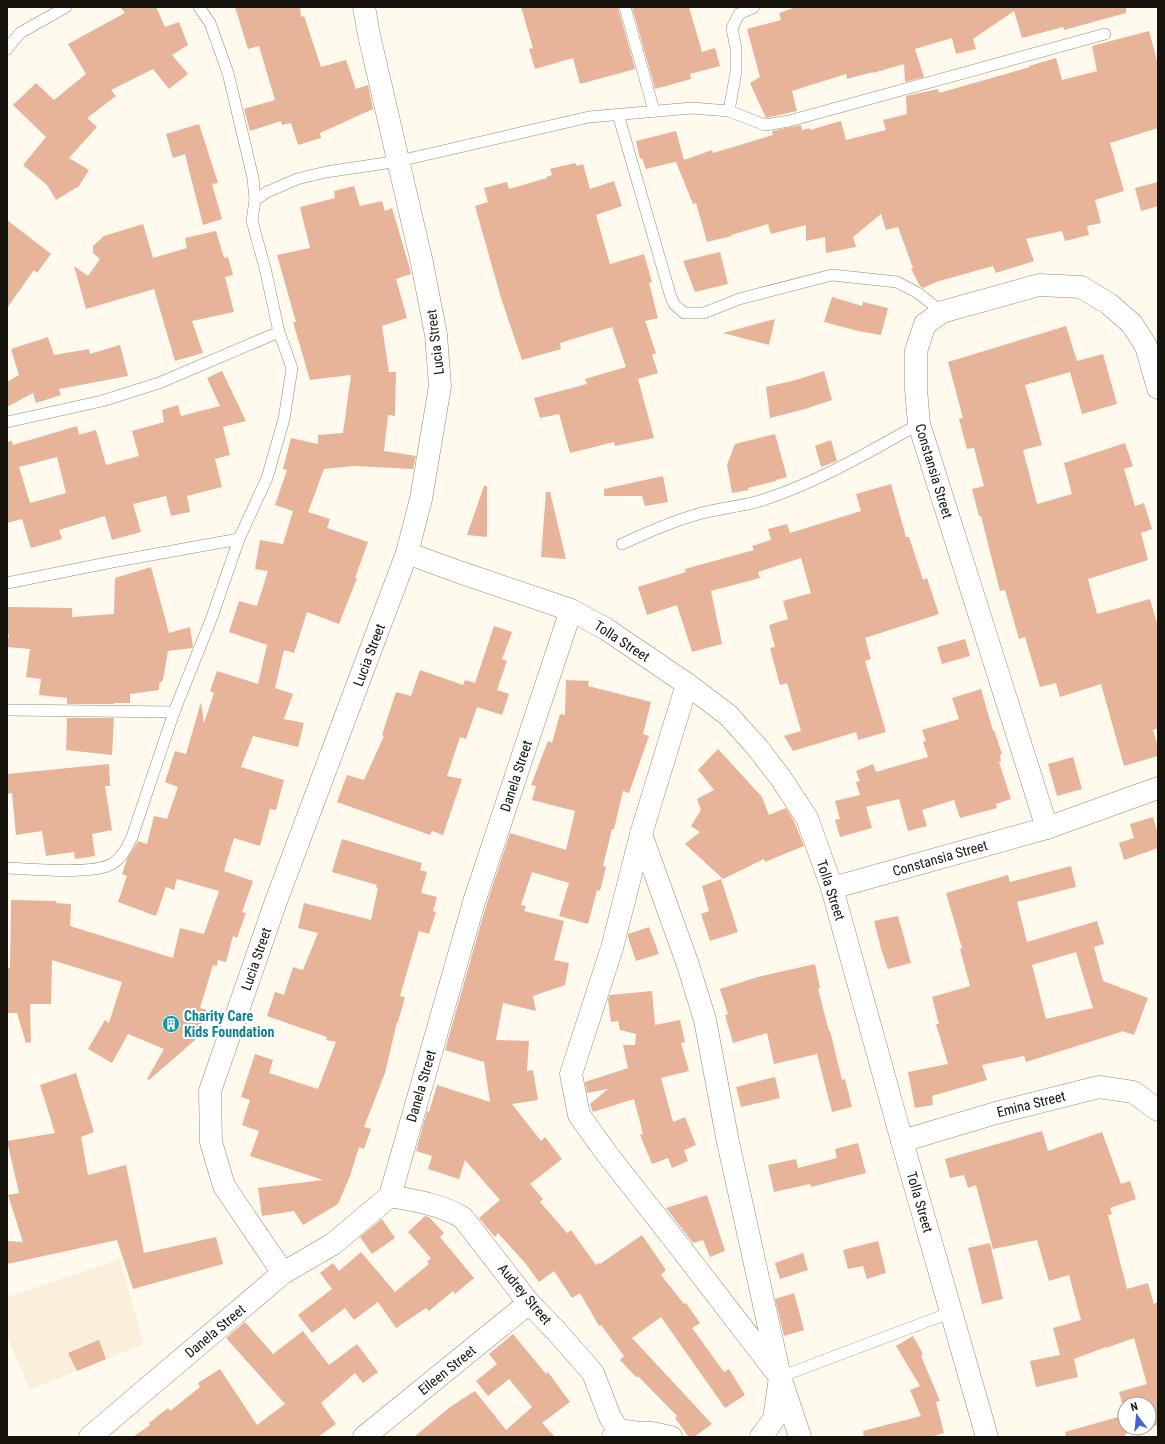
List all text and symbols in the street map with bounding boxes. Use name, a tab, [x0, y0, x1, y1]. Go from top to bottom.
street label: Lucia Street	[423, 309, 447, 375]
street label: Constansia Street	[912, 422, 956, 520]
street label: Tolla Street	[591, 617, 653, 665]
street label: Lucia Street	[350, 622, 388, 688]
street label: Danela Street	[497, 738, 535, 814]
street label: Constansia Street	[891, 837, 989, 879]
street label: Tolla Street	[814, 858, 848, 922]
street label: Lucia Street	[238, 925, 274, 993]
place label: Charity Care Kids Foundation	[184, 1008, 274, 1040]
building icon: Charity Care Kids Foundation	[161, 1014, 181, 1034]
street label: Danela Street	[403, 1048, 439, 1124]
street label: Emina Street	[995, 1088, 1067, 1120]
street label: Tolla Street	[904, 1170, 936, 1234]
street label: Audrey Street	[495, 1260, 555, 1328]
street label: Danela Street	[182, 1301, 248, 1361]
street label: Eileen Street	[415, 1342, 479, 1398]
north arrow	[1117, 1396, 1157, 1436]
text: N	[1129, 1400, 1140, 1414]

